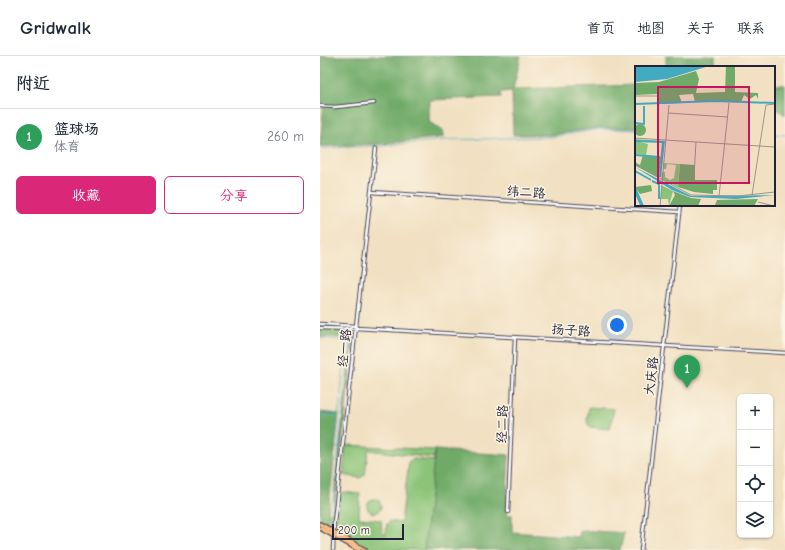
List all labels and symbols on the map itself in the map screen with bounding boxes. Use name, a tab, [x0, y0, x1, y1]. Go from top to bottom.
inset map	[635, 66, 775, 206]
street label: 纬二路	[506, 183, 546, 201]
your location	[607, 315, 627, 335]
street label: 扬子路	[551, 321, 591, 339]
street label: 经一路	[335, 328, 353, 368]
pin: 1	[674, 355, 700, 388]
street label: 大庆路	[641, 356, 661, 396]
street label: 经二路	[494, 404, 510, 444]
scale bar	[332, 522, 404, 541]

